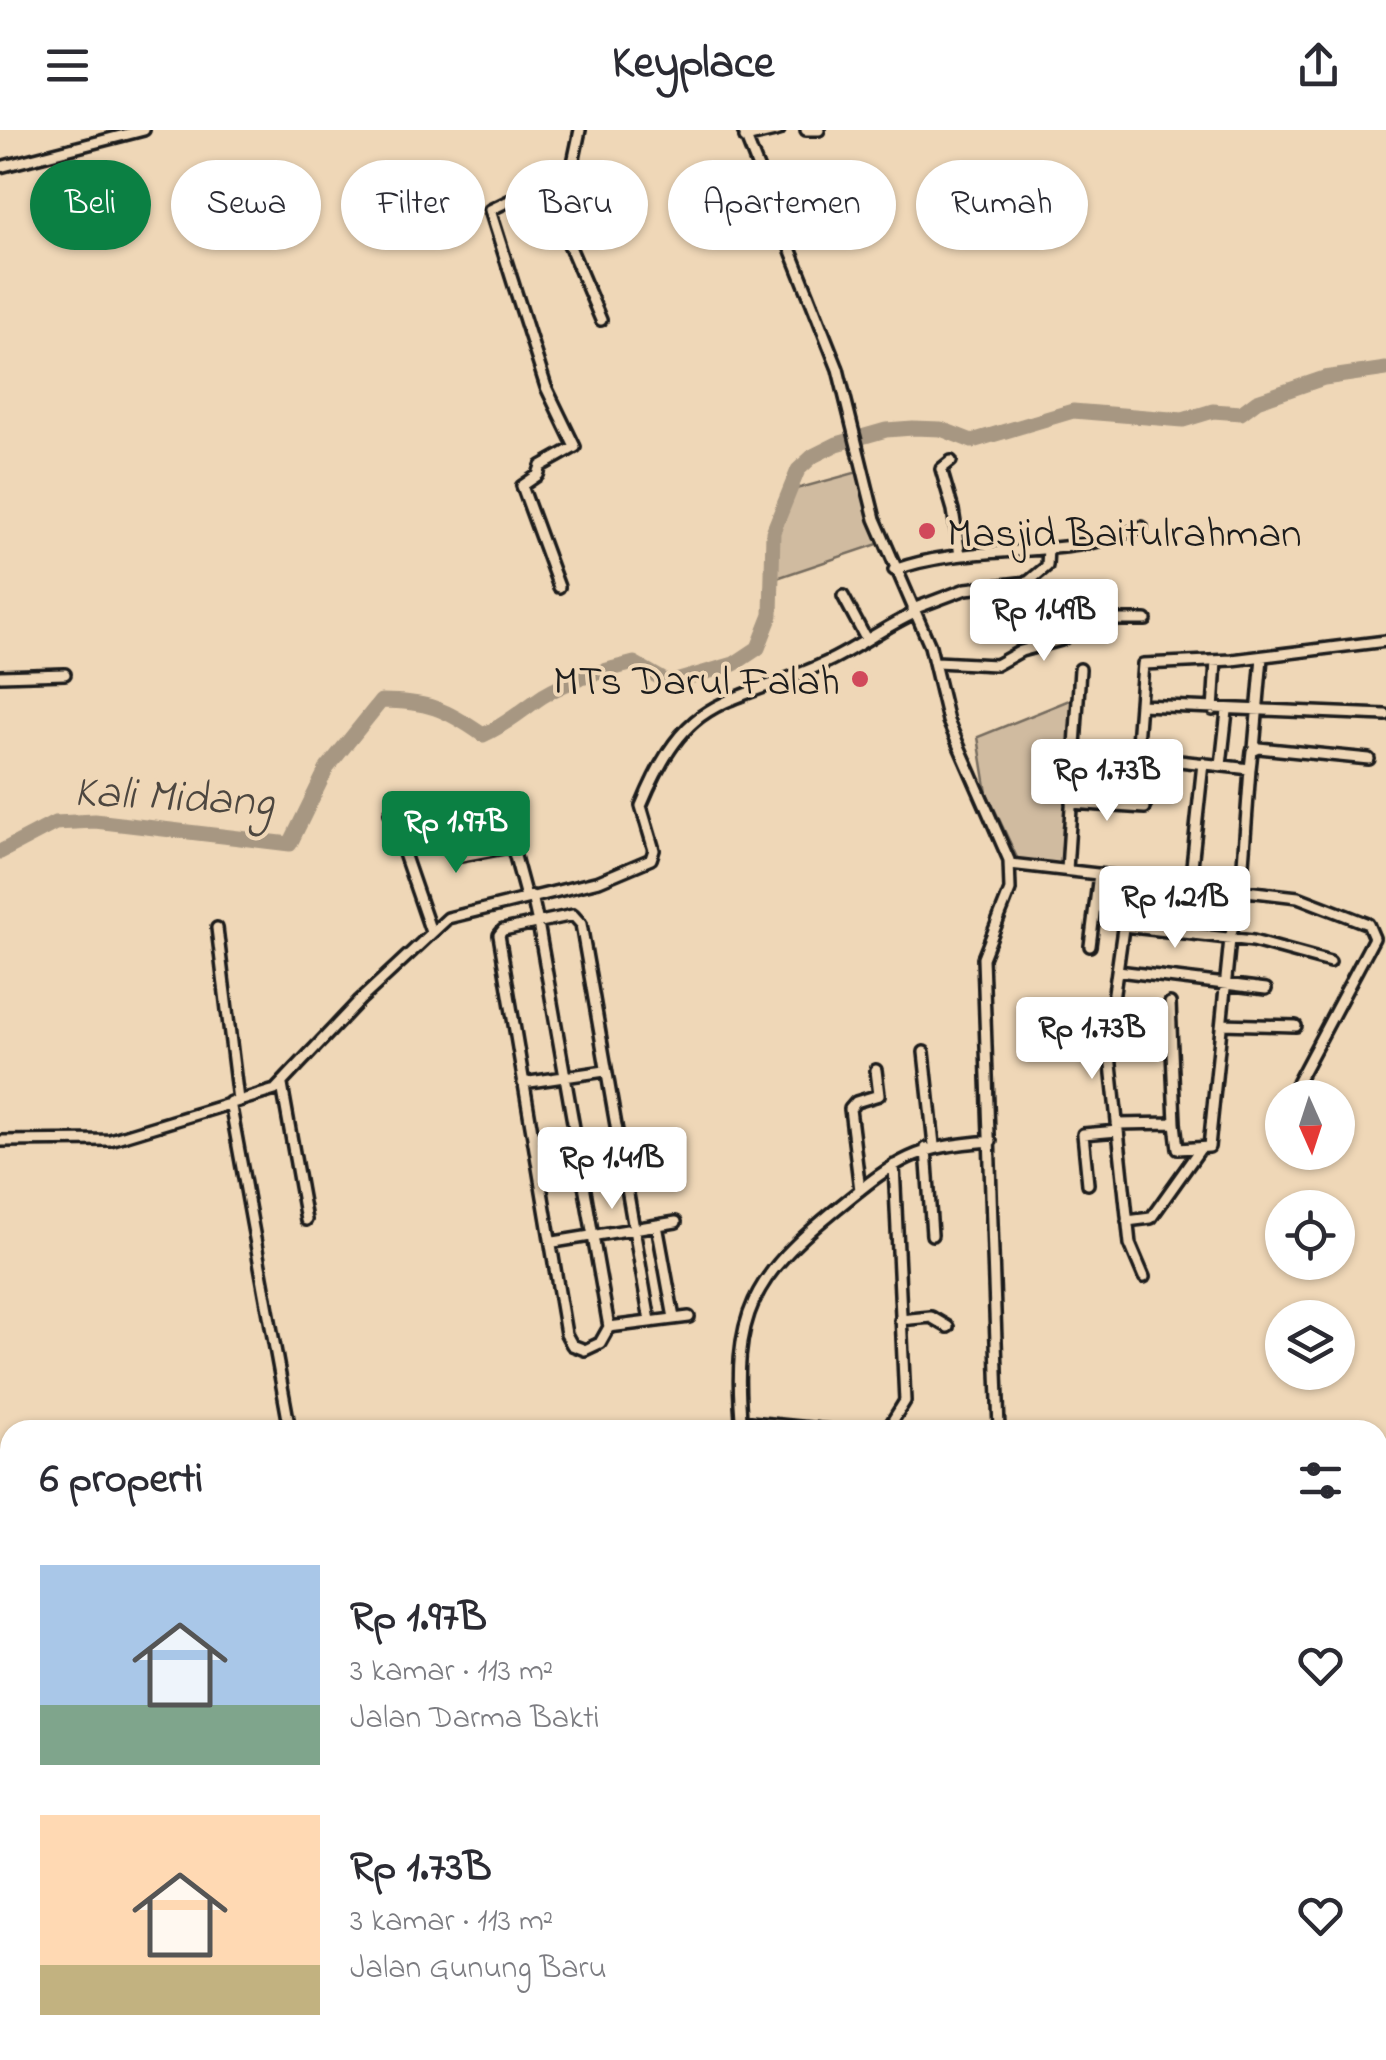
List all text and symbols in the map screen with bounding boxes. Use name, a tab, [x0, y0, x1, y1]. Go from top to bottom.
text: Keyplace	[612, 32, 774, 98]
icon: menu	[40, 38, 95, 93]
icon: share	[1291, 38, 1346, 93]
chip: Beli	[30, 160, 151, 250]
chip: Sewa	[171, 160, 321, 250]
chip: Filter	[341, 160, 485, 250]
chip: Baru	[505, 160, 648, 250]
chip: Apartemen	[668, 160, 896, 250]
chip: Rumah	[916, 160, 1088, 250]
place label: Masjid Baitulrahman	[947, 505, 1302, 566]
marker: Masjid Baitulrahman	[916, 520, 938, 542]
pin: Rp 1.49B	[941, 579, 1147, 664]
text: Rp 1.49B	[992, 588, 1096, 635]
place label: MTs Darul Falah	[553, 653, 840, 714]
marker: MTs Darul Falah	[849, 668, 871, 690]
pin: Rp 1.73B	[1004, 739, 1210, 824]
text: Rp 1.73B	[1053, 748, 1161, 795]
water label: Kali Midang	[72, 761, 276, 837]
pin: Rp 1.97B	[353, 791, 559, 876]
text: Rp 1.97B	[404, 800, 508, 847]
pin: Rp 1.21B	[1072, 866, 1278, 951]
text: Rp 1.21B	[1121, 875, 1229, 922]
pin: Rp 1.73B	[989, 997, 1195, 1082]
text: Rp 1.73B	[1038, 1006, 1146, 1053]
north arrow	[1265, 1080, 1355, 1170]
map controls	[1265, 1080, 1355, 1390]
pin: Rp 1.41B	[509, 1127, 715, 1212]
text: Rp 1.41B	[560, 1136, 664, 1183]
button: locate	[1265, 1190, 1355, 1280]
button: layers	[1265, 1300, 1355, 1390]
text: 6 properti	[40, 1450, 203, 1511]
icon: filters	[1293, 1453, 1348, 1508]
text: Rp 1.97B	[350, 1588, 487, 1649]
icon: home	[120, 1605, 240, 1725]
icon: heart	[1293, 1638, 1348, 1693]
text: 3 kamar · 113 m²	[350, 1649, 553, 1696]
text: Jalan Darma Bakti	[350, 1696, 599, 1743]
text: Rp 1.73B	[350, 1838, 491, 1899]
icon: home	[120, 1855, 240, 1975]
icon: heart	[1293, 1888, 1348, 1943]
text: 3 kamar · 113 m²	[350, 1899, 553, 1946]
text: Jalan Gunung Baru	[350, 1946, 607, 1993]

